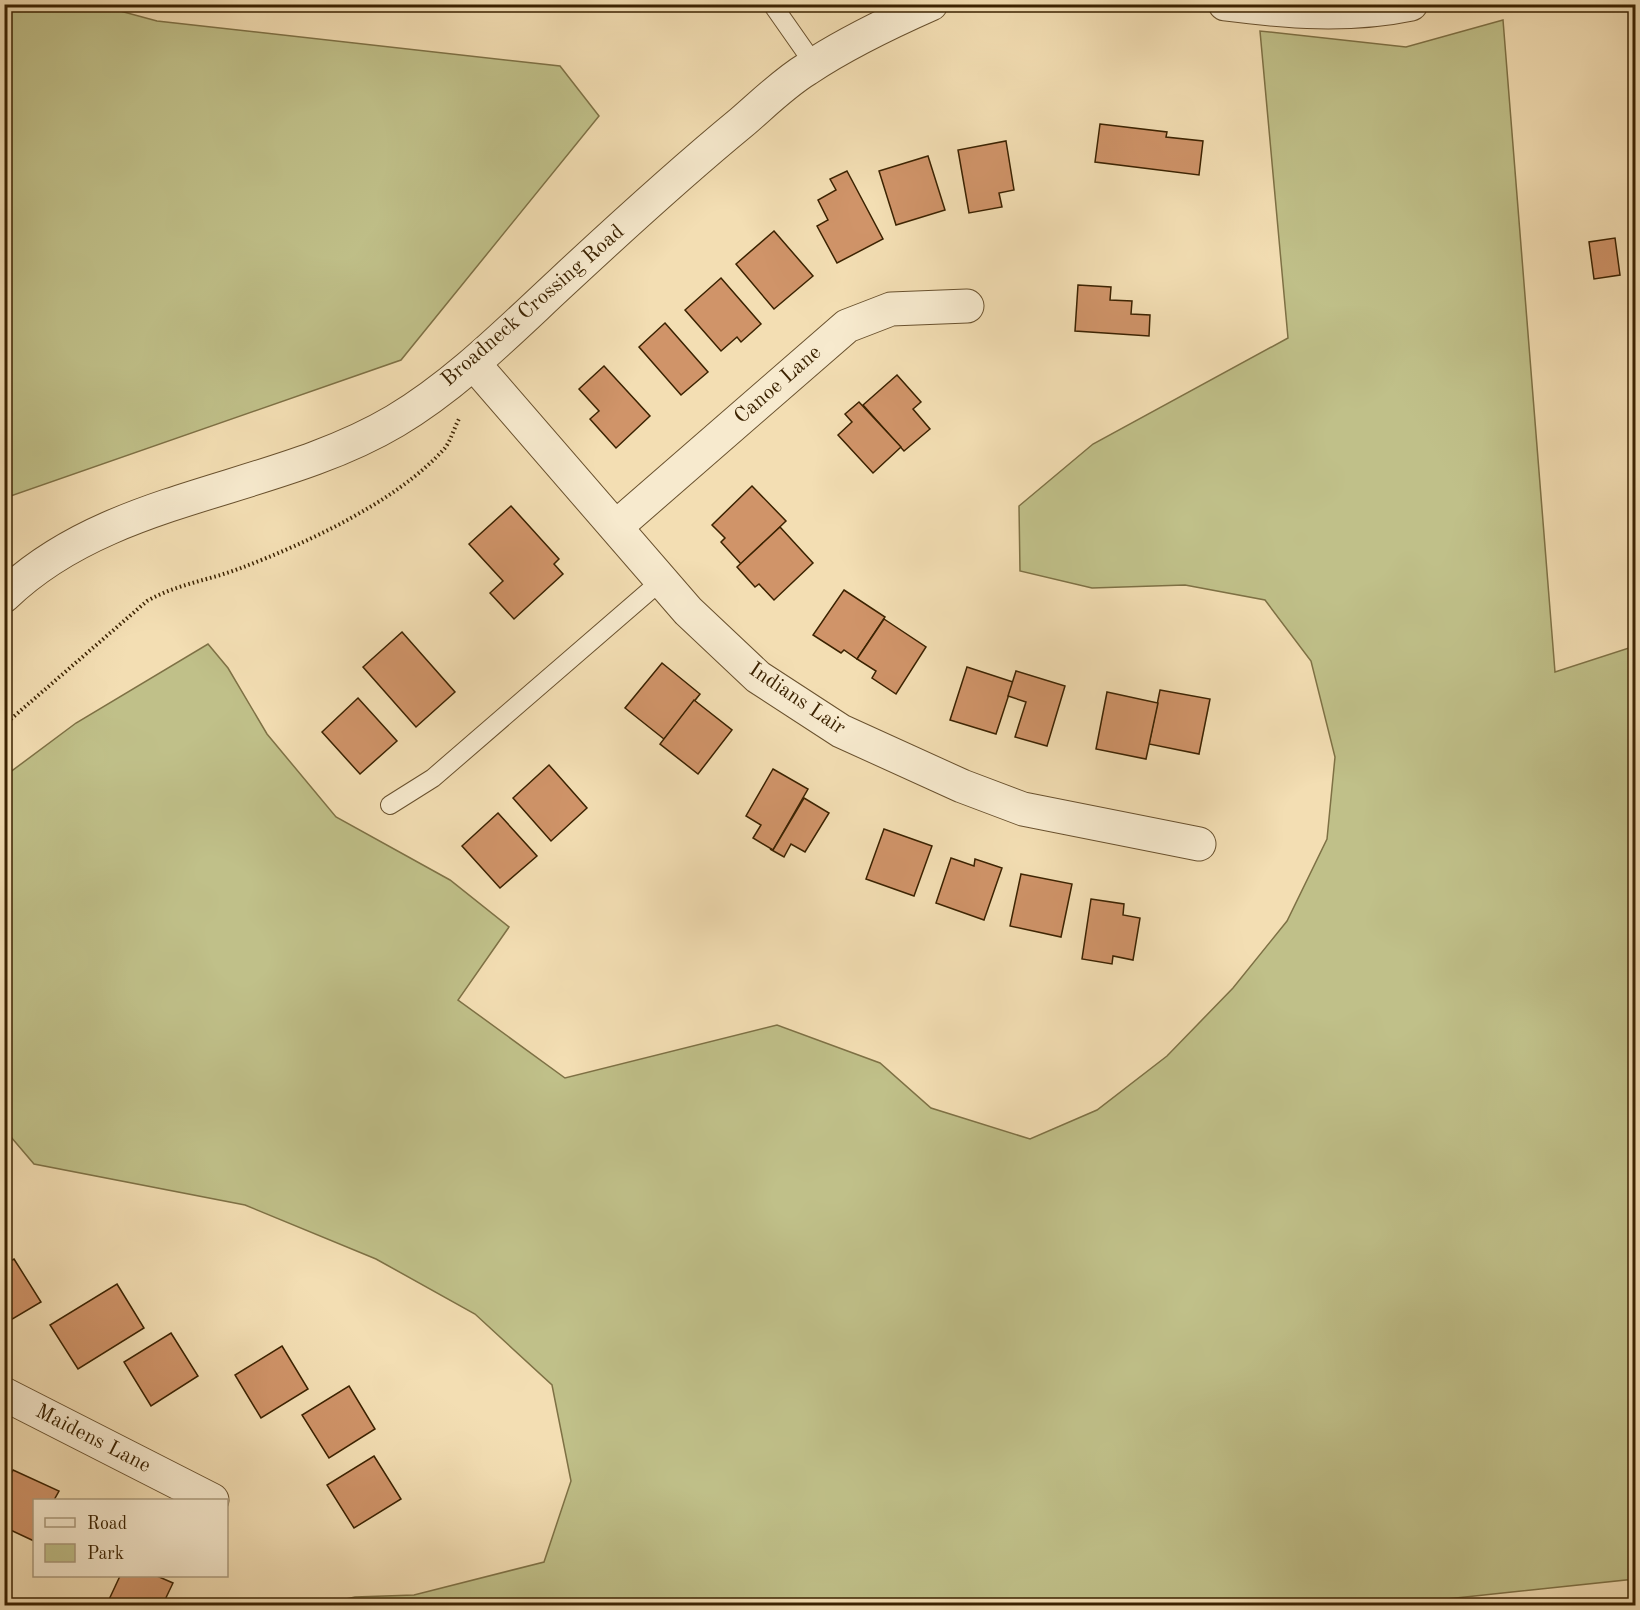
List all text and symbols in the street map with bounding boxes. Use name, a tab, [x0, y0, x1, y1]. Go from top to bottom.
street label: Broadneck Crossing Road	[438, 221, 628, 391]
street label: Canoe Lane	[731, 342, 825, 428]
street label: Indians Lair	[745, 659, 849, 739]
street label: Maidens Lane	[32, 1401, 154, 1477]
legend	[33, 1499, 228, 1577]
text: Road	[87, 1515, 127, 1533]
text: Park	[87, 1545, 124, 1563]

